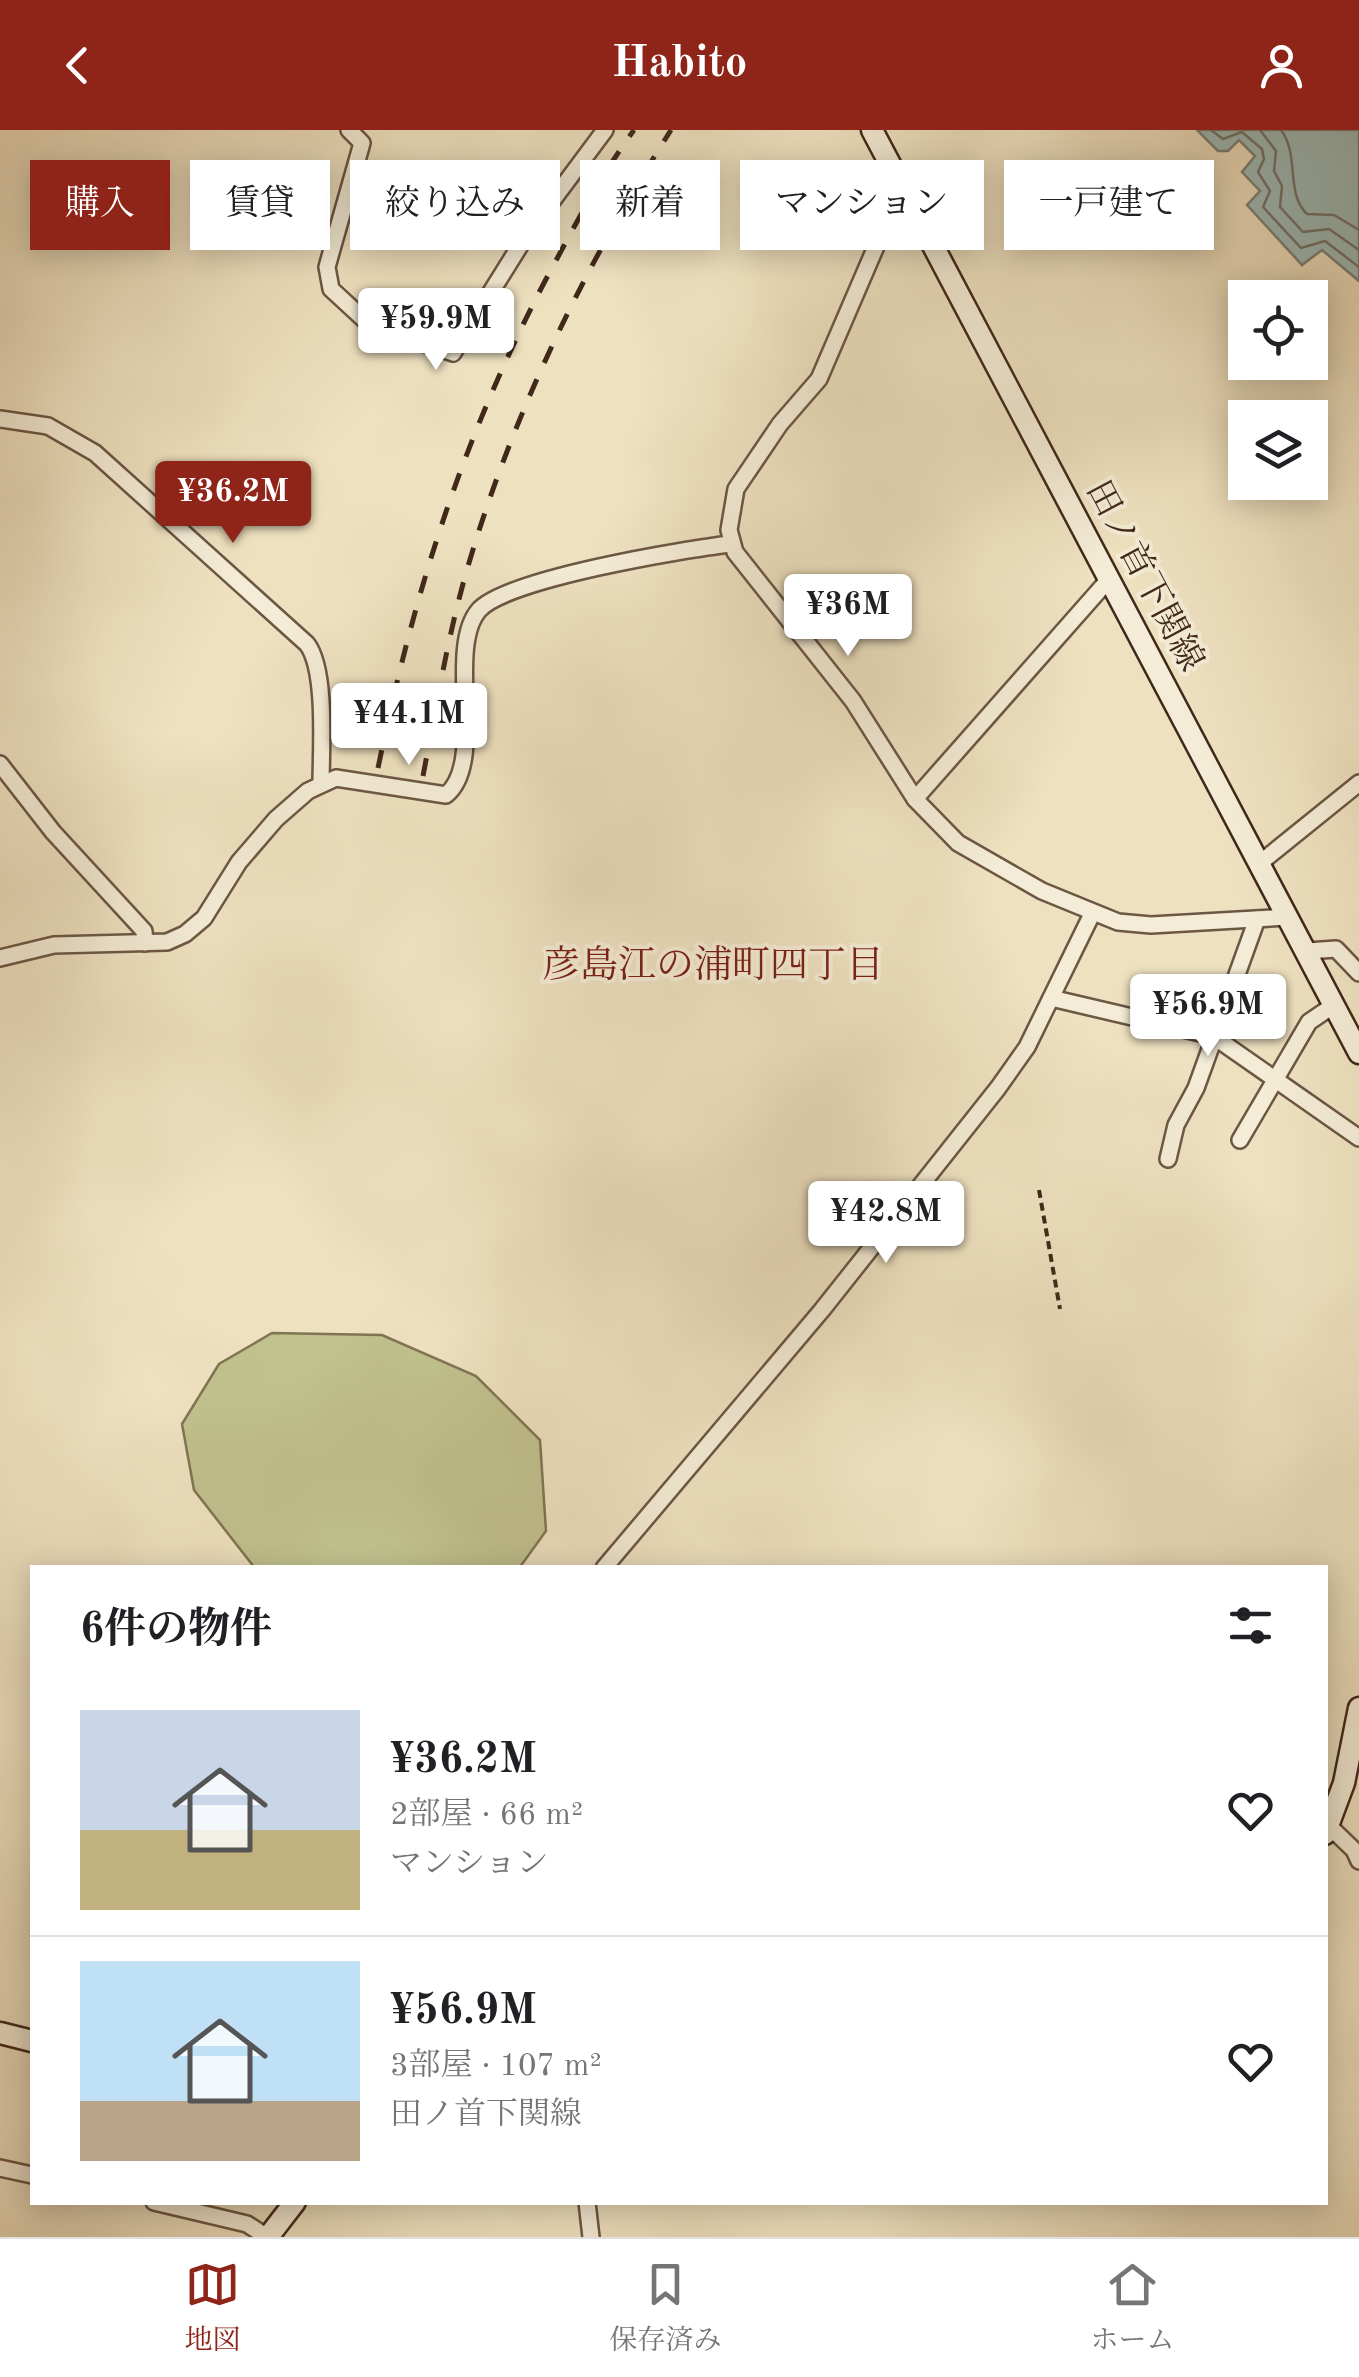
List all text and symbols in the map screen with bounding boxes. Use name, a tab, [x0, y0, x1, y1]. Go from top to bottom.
icon: back	[50, 38, 105, 93]
icon: person	[1254, 38, 1309, 93]
text: Habito	[611, 42, 748, 87]
chip: 購入	[30, 160, 170, 250]
chip: 賃貸	[190, 160, 330, 250]
chip: 絞り込み	[350, 160, 560, 250]
chip: 新着	[580, 160, 720, 250]
chip: マンション	[740, 160, 984, 250]
chip: 一戸建て	[1004, 160, 1214, 250]
map controls	[1228, 280, 1328, 500]
button: locate	[1228, 280, 1328, 380]
pin: ¥59.9M	[355, 288, 517, 373]
text: ¥59.9M	[380, 304, 492, 336]
button: layers	[1228, 400, 1328, 500]
pin: ¥36.2M	[152, 461, 314, 546]
street label: 田ノ首下関線	[1079, 474, 1211, 677]
text: ¥36.2M	[177, 477, 289, 509]
pin: ¥36M	[789, 574, 907, 659]
text: ¥36M	[806, 590, 890, 622]
pin: ¥44.1M	[328, 683, 490, 768]
text: ¥44.1M	[353, 699, 465, 731]
district label: 彦島江の浦町四丁目	[542, 945, 884, 986]
pin: ¥56.9M	[1127, 974, 1289, 1059]
text: ¥56.9M	[1152, 990, 1264, 1022]
pin: ¥42.8M	[805, 1181, 967, 1266]
text: ¥42.8M	[830, 1197, 942, 1229]
icon: filters	[1223, 1598, 1278, 1653]
text: 6件の物件	[80, 1610, 272, 1652]
text: ¥36.2M	[390, 1740, 537, 1782]
icon: home	[160, 1750, 280, 1870]
icon: heart	[1223, 1783, 1278, 1838]
text: 2部屋 · 66 m²	[390, 1800, 583, 1832]
text: マンション	[390, 1849, 549, 1881]
text: ¥56.9M	[390, 1991, 537, 2033]
icon: home	[160, 2001, 280, 2121]
icon: heart	[1223, 2034, 1278, 2089]
text: 3部屋 · 107 m²	[390, 2051, 602, 2083]
text: 田ノ首下関線	[390, 2100, 582, 2132]
tab: 地図	[184, 2257, 241, 2360]
tab: 保存済み	[609, 2257, 722, 2360]
tab: ホーム	[1090, 2257, 1175, 2360]

